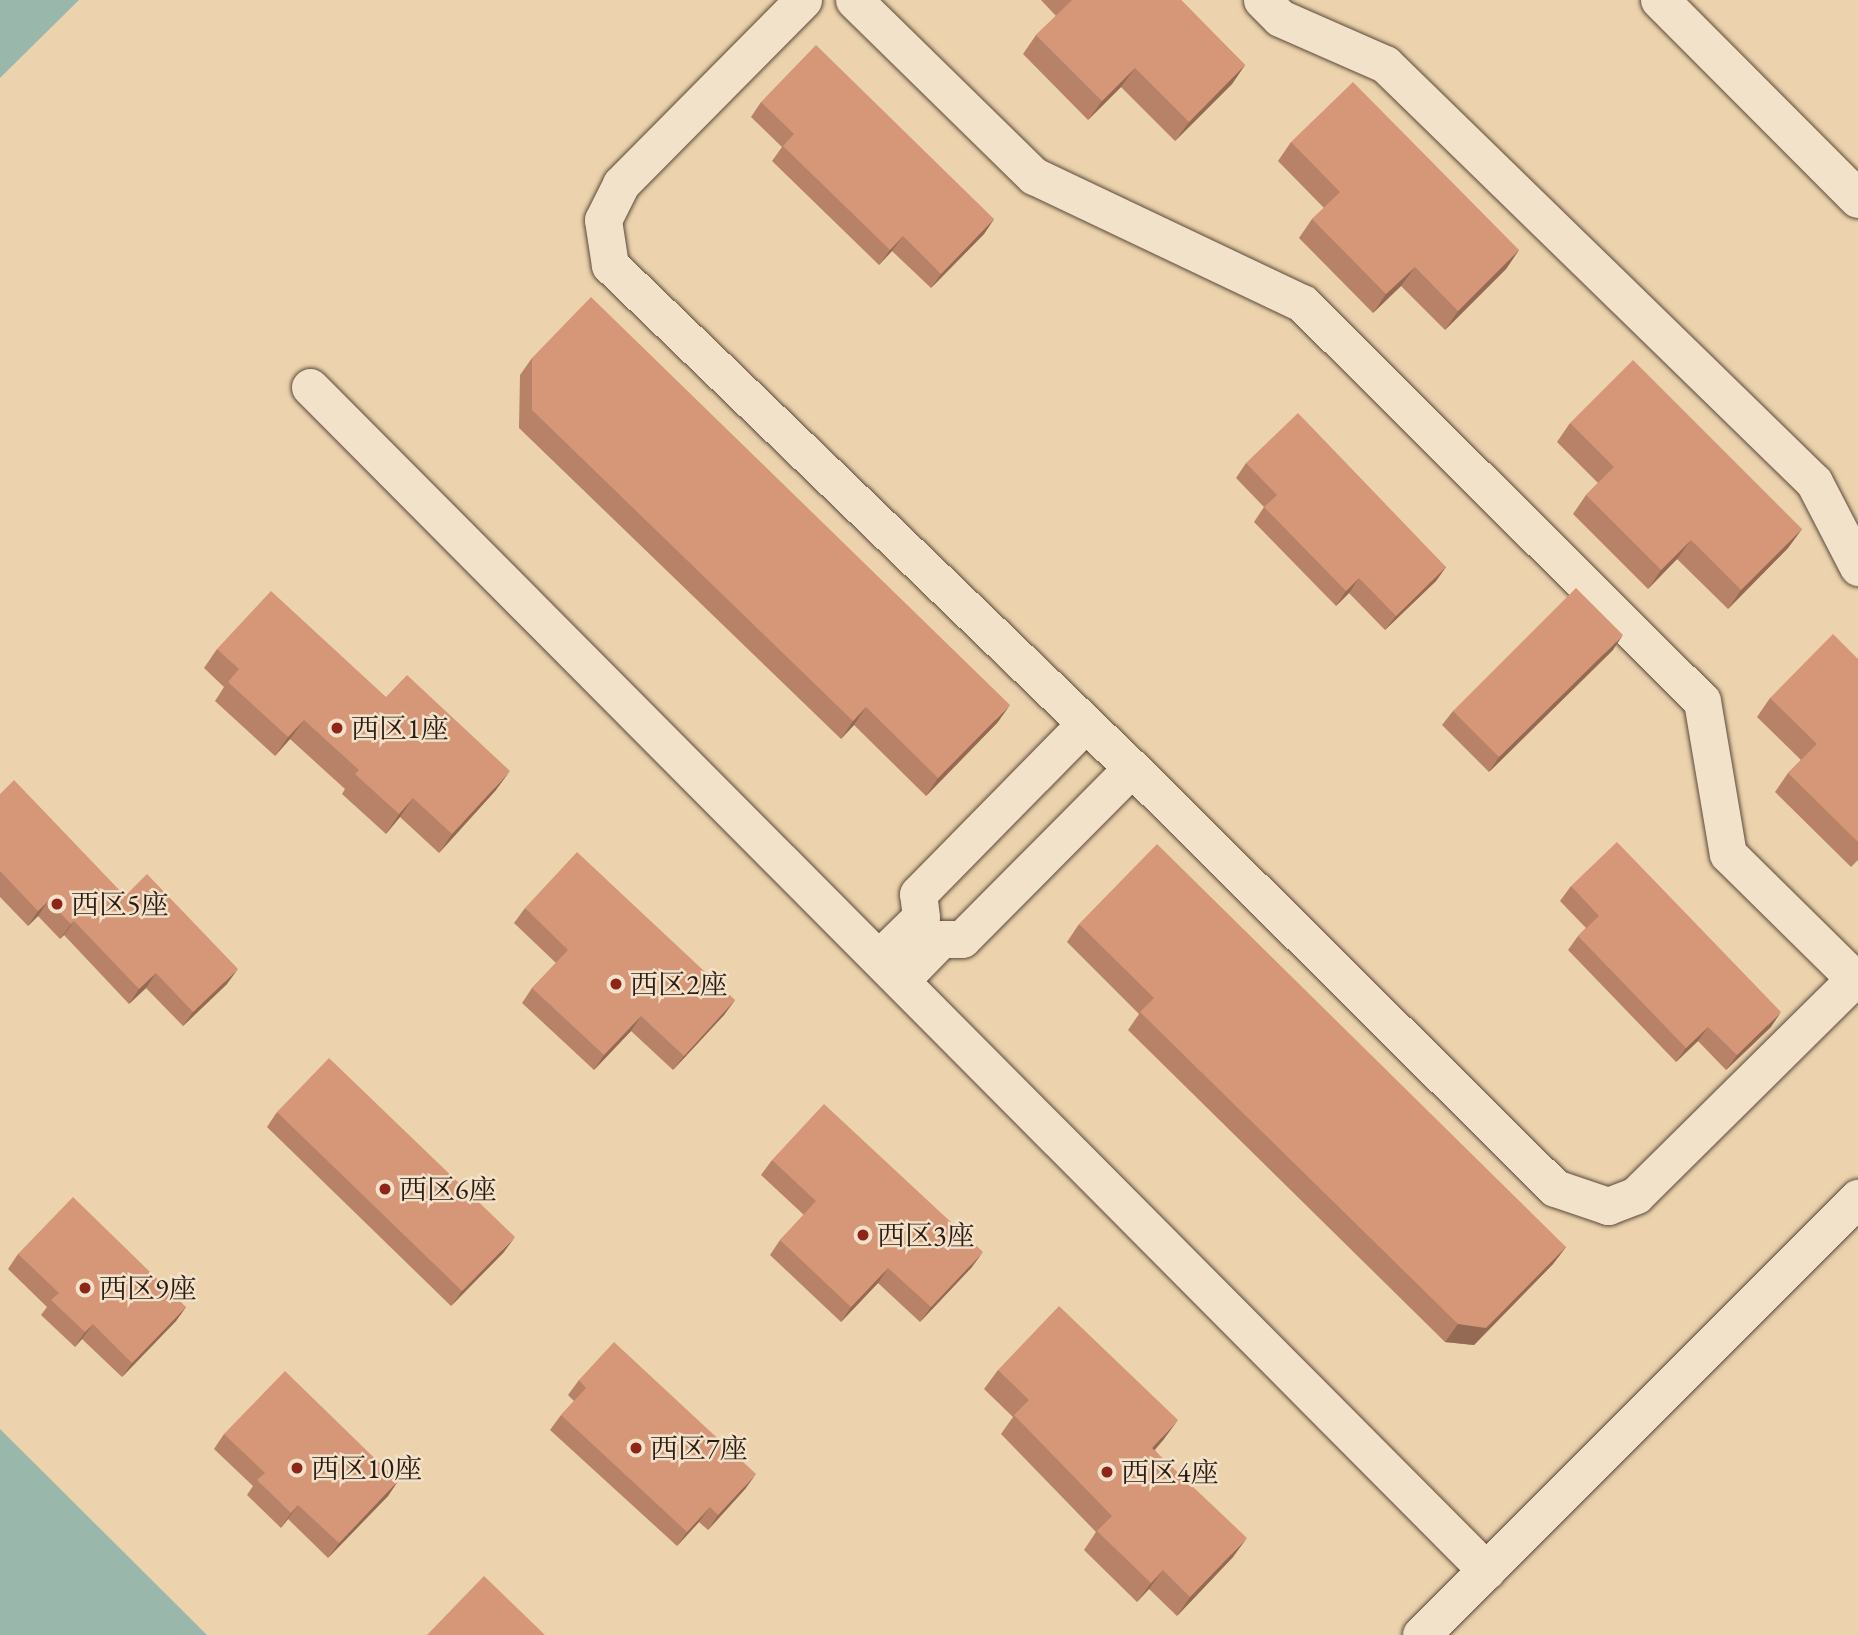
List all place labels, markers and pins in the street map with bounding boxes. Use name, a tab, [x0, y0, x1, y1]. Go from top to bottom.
place label: 西区1座	[351, 711, 448, 745]
marker: 西区1座	[329, 720, 345, 736]
place label: 西区5座	[71, 887, 168, 921]
marker: 西区5座	[49, 896, 65, 912]
place label: 西区2座	[630, 967, 727, 1001]
marker: 西区2座	[608, 976, 624, 992]
place label: 西区6座	[399, 1172, 496, 1206]
marker: 西区6座	[377, 1181, 393, 1197]
place label: 西区3座	[877, 1218, 974, 1252]
marker: 西区3座	[855, 1227, 871, 1243]
place label: 西区9座	[99, 1271, 196, 1305]
marker: 西区9座	[77, 1280, 93, 1296]
place label: 西区7座	[650, 1431, 747, 1465]
marker: 西区7座	[628, 1440, 644, 1456]
place label: 西区10座	[311, 1451, 422, 1485]
place label: 西区4座	[1121, 1455, 1218, 1489]
marker: 西区10座	[289, 1460, 305, 1476]
marker: 西区4座	[1099, 1464, 1115, 1480]

